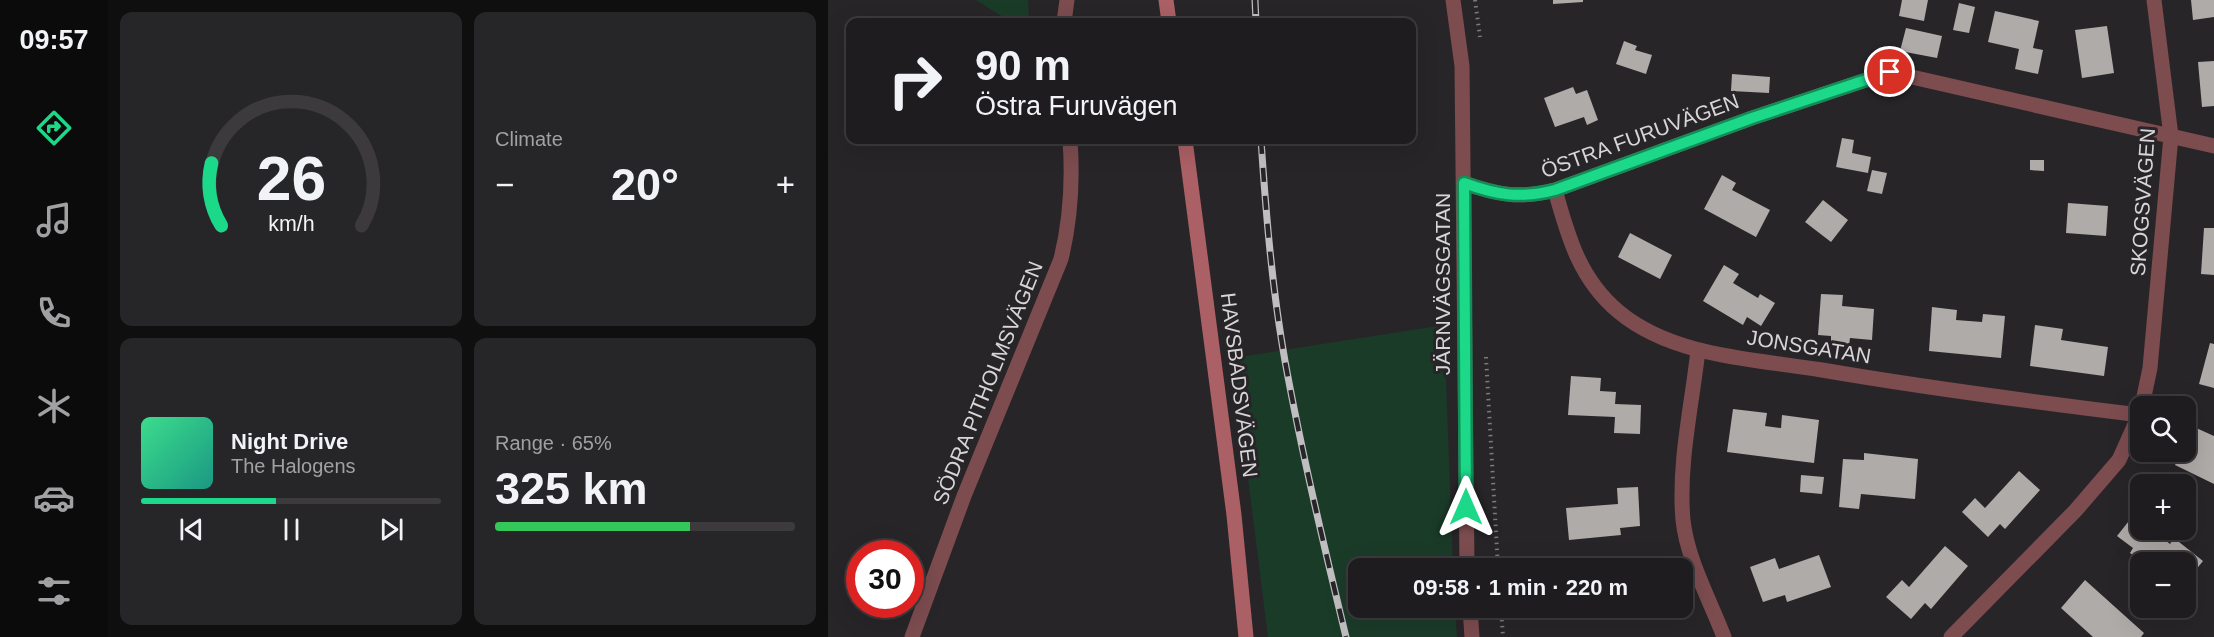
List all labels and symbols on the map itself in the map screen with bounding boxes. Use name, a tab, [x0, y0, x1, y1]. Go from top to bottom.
pin	[1864, 46, 1915, 97]
street label: ÖSTRA FURUVÄGEN	[1538, 89, 1742, 182]
street label: SKOGSVÄGEN	[2126, 127, 2159, 277]
street label: JÄRNVÄGSGATAN	[1431, 193, 1454, 375]
street label: SÖDRA PITHOLMSVÄGEN	[928, 258, 1047, 508]
street label: HAVSBADSVÄGEN	[1217, 291, 1262, 479]
street label: JONSGATAN	[1745, 325, 1873, 368]
position arrow	[1434, 475, 1498, 539]
speed limit sign: 30	[846, 540, 924, 618]

